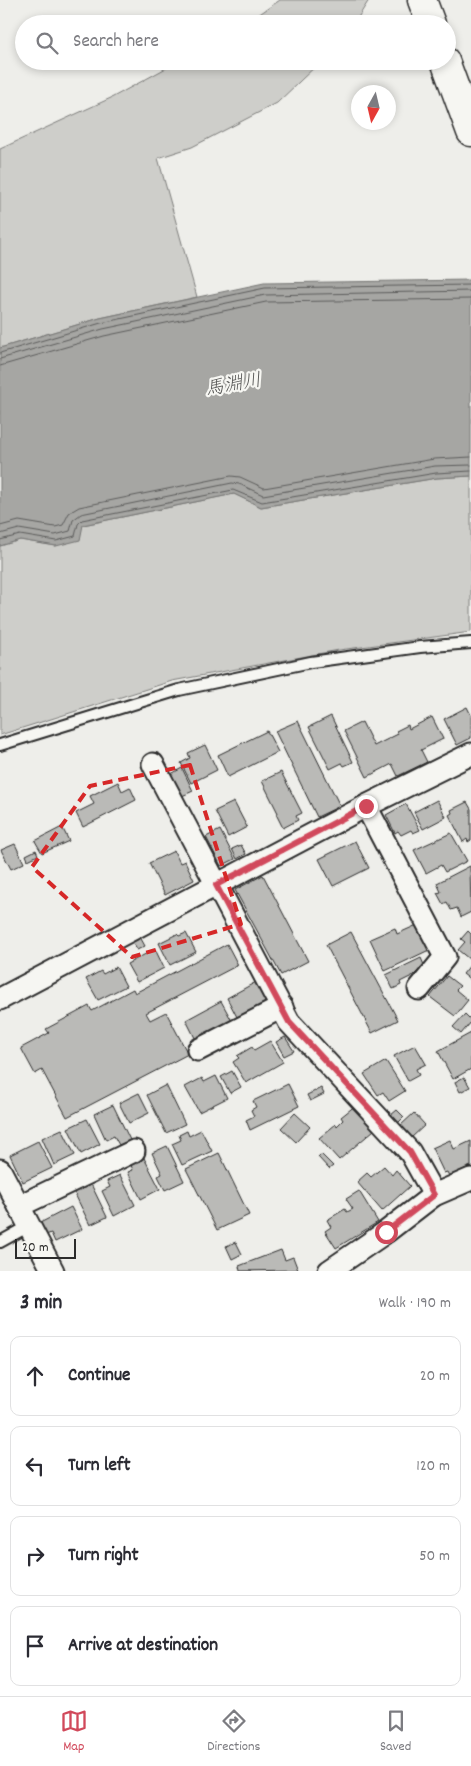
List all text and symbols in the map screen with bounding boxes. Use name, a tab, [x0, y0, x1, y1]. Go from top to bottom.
search box	[15, 15, 456, 70]
icon: search	[33, 29, 61, 57]
text: Search here	[73, 29, 159, 56]
north arrow	[351, 85, 396, 130]
water label: 馬淵川	[203, 368, 264, 405]
route end	[355, 795, 378, 818]
route start	[375, 1221, 398, 1244]
scale bar	[15, 1236, 76, 1259]
text: 20 m	[22, 1238, 49, 1258]
text: 3 min	[20, 1289, 62, 1319]
text: Walk · 190 m	[379, 1292, 451, 1315]
icon: ahead	[21, 1362, 49, 1390]
text: Continue	[68, 1363, 130, 1390]
text: 20 m	[420, 1365, 450, 1388]
icon: left	[21, 1452, 49, 1480]
text: Turn left	[68, 1453, 131, 1480]
text: 120 m	[416, 1455, 450, 1478]
icon: right	[21, 1542, 49, 1570]
text: Turn right	[68, 1543, 139, 1570]
text: 50 m	[419, 1545, 450, 1568]
icon: arrive	[21, 1632, 49, 1660]
text: Arrive at destination	[68, 1633, 218, 1660]
tab: Map	[60, 1707, 88, 1757]
tab: Directions	[207, 1707, 260, 1757]
tab: Saved	[380, 1707, 411, 1757]

